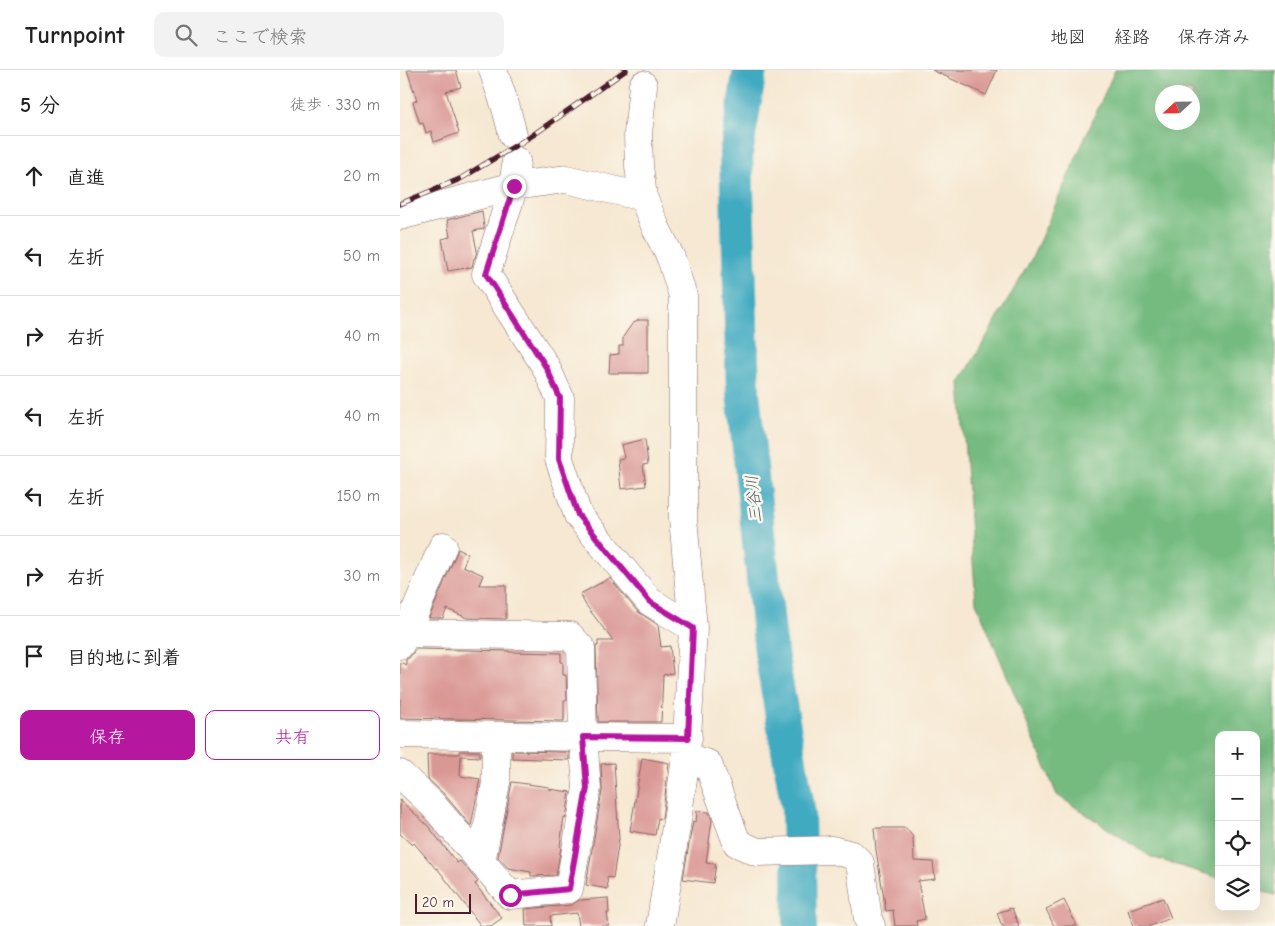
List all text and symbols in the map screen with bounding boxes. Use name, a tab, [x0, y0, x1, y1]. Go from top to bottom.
search box	[154, 12, 504, 57]
text: Turnpoint	[25, 21, 124, 49]
icon: search	[172, 21, 200, 49]
text: ここで検索	[212, 26, 307, 48]
text: 地図	[1050, 27, 1086, 48]
text: 経路	[1114, 27, 1150, 48]
text: 保存済み	[1178, 27, 1250, 48]
north arrow	[1155, 85, 1200, 130]
text: 5 分	[20, 93, 60, 117]
text: 徒歩 · 330 m	[290, 96, 380, 114]
icon: ahead	[20, 162, 48, 190]
text: 直進	[67, 167, 105, 189]
text: 20 m	[343, 167, 380, 185]
route end	[503, 175, 526, 198]
icon: left	[20, 242, 48, 270]
text: 左折	[67, 247, 105, 269]
text: 50 m	[343, 247, 380, 265]
icon: right	[20, 322, 48, 350]
text: 右折	[67, 327, 105, 349]
text: 40 m	[344, 327, 380, 345]
icon: left	[20, 402, 48, 430]
text: 左折	[67, 407, 105, 429]
text: 40 m	[344, 407, 380, 425]
water label: 三谷川	[743, 474, 765, 524]
icon: left	[20, 482, 48, 510]
text: 左折	[67, 487, 105, 509]
text: 150 m	[337, 487, 380, 505]
icon: right	[20, 562, 48, 590]
text: 右折	[67, 567, 105, 589]
text: 30 m	[344, 567, 380, 585]
icon: arrive	[20, 642, 48, 670]
text: 目的地に到着	[67, 647, 181, 669]
button: 保存	[20, 710, 195, 760]
button: 共有	[205, 710, 380, 760]
map controls	[1215, 731, 1260, 911]
button: +	[1215, 731, 1260, 776]
button: −	[1215, 776, 1260, 821]
button: locate	[1215, 821, 1260, 866]
button: layers	[1215, 866, 1260, 911]
route start	[499, 884, 522, 907]
scale bar	[415, 891, 471, 914]
text: 20 m	[422, 894, 454, 911]

